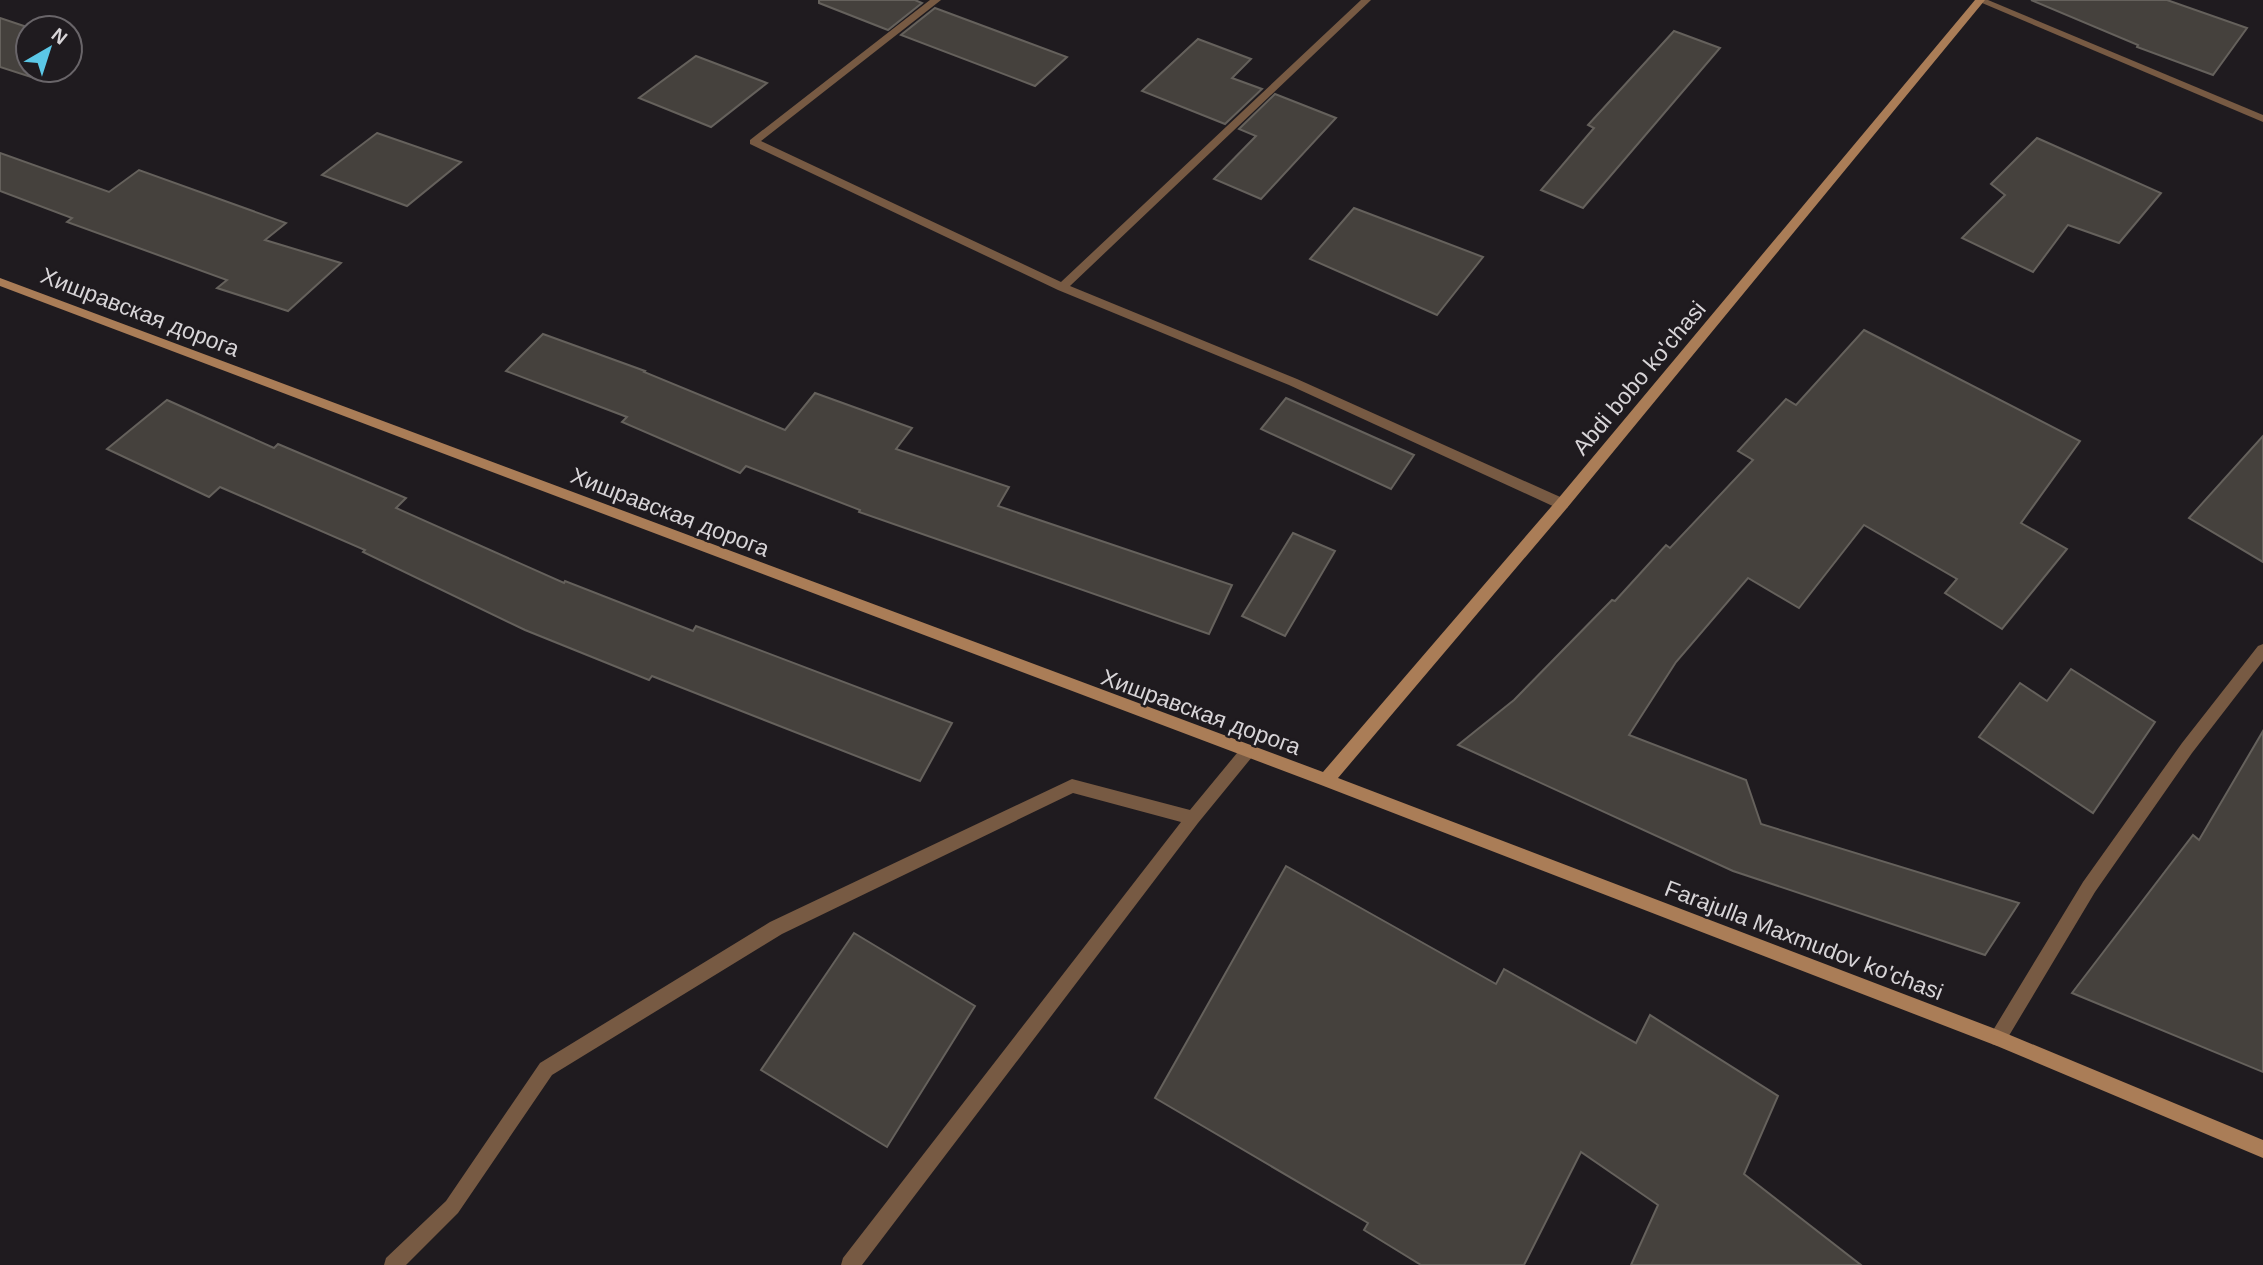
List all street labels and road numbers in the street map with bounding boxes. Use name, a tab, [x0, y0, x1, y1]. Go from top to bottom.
street label: Хишравская дорога	[37, 262, 243, 362]
street label: Abdi bobo ko'chasi	[1567, 296, 1711, 460]
street label: Хишравская дорога	[567, 462, 773, 562]
street label: Хишравская дорога	[1098, 664, 1304, 760]
street label: Farajulla Maxmudov ko'chasi	[1661, 875, 1947, 1005]

